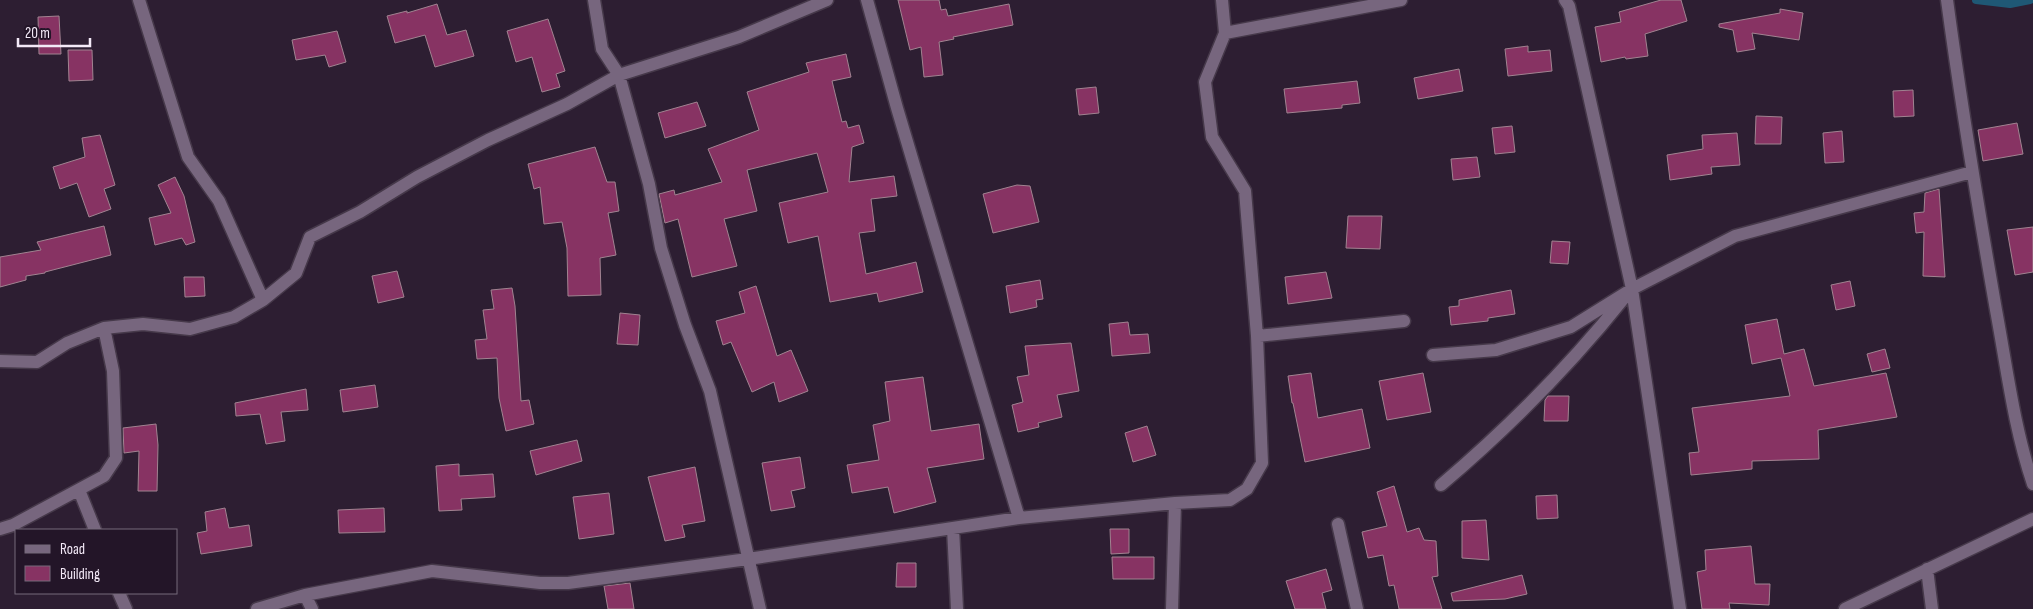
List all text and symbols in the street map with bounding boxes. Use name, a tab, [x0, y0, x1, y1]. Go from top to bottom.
scale bar	[18, 15, 90, 47]
text: 20 m	[25, 24, 50, 43]
legend	[15, 529, 178, 594]
text: Road	[60, 540, 85, 559]
text: Building	[60, 565, 100, 584]

